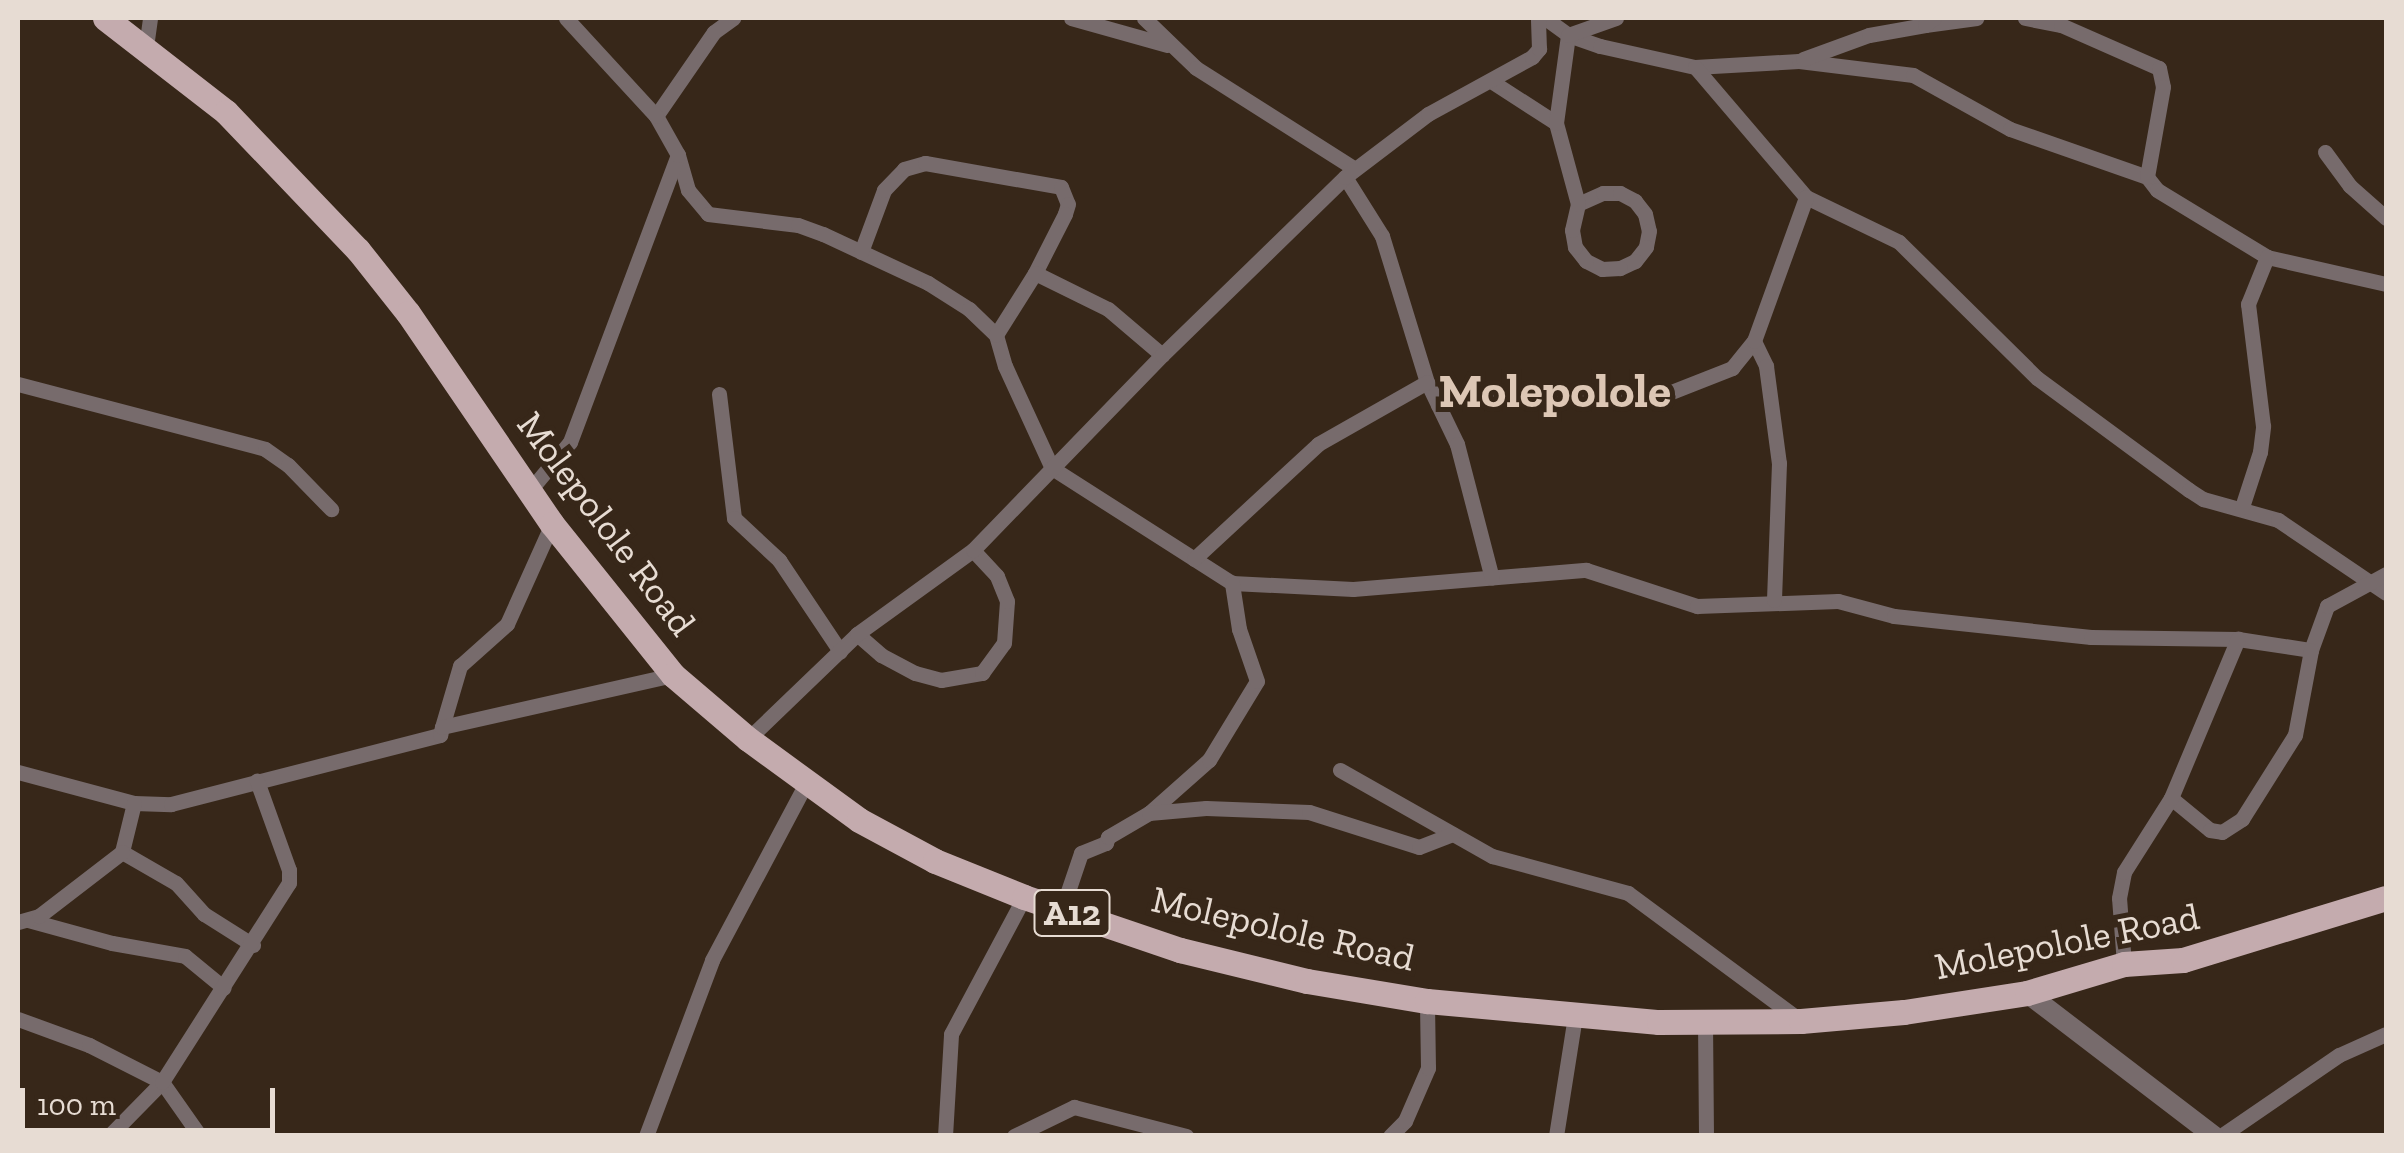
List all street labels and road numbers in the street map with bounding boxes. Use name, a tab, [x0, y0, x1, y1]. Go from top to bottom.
street label: Molepolole Road	[507, 403, 705, 645]
street label: Molepolole Road	[1147, 877, 1419, 981]
road number: A12	[1032, 883, 1112, 943]
street label: Molepolole Road	[1931, 894, 2203, 990]

